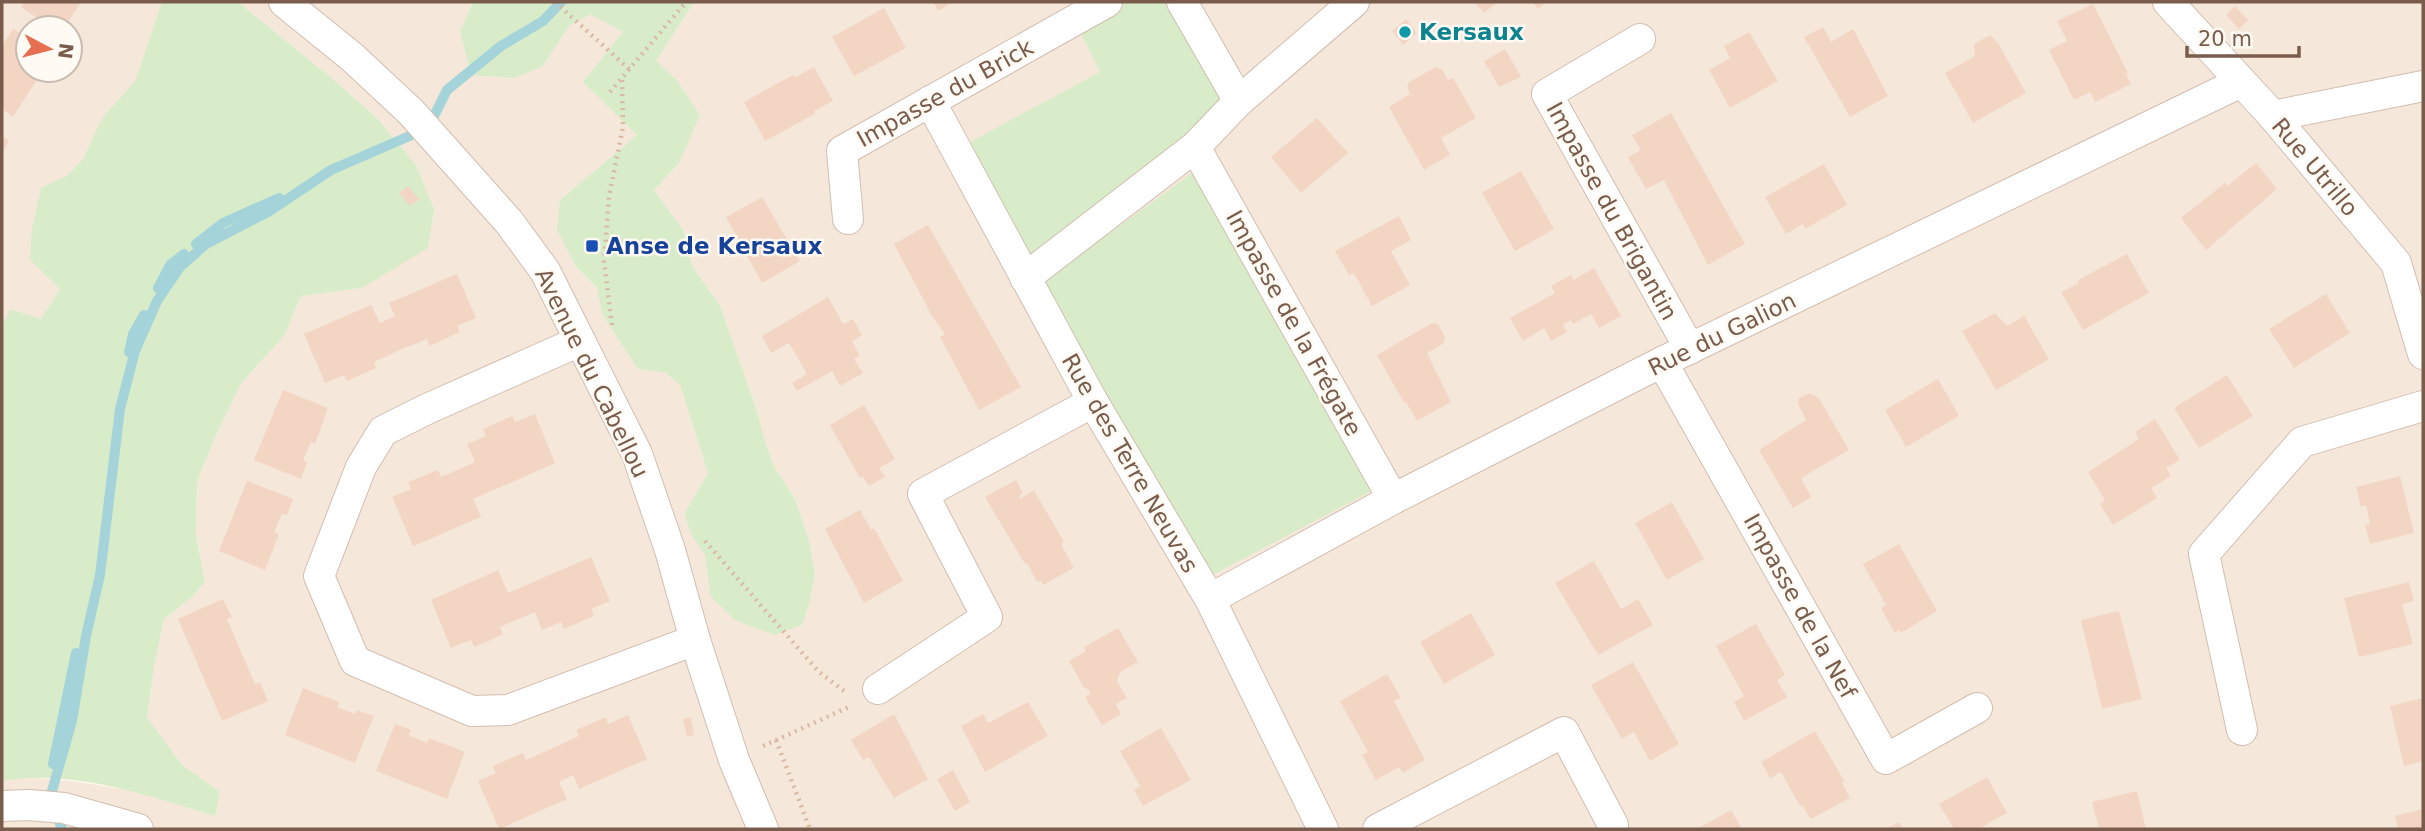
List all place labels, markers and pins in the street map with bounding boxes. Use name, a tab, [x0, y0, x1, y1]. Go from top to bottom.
place label: Kersaux	[1419, 19, 1524, 45]
marker: Kersaux	[1397, 24, 1413, 40]
place label: Anse de Kersaux	[606, 233, 822, 259]
marker: Anse de Kersaux	[584, 238, 600, 254]

